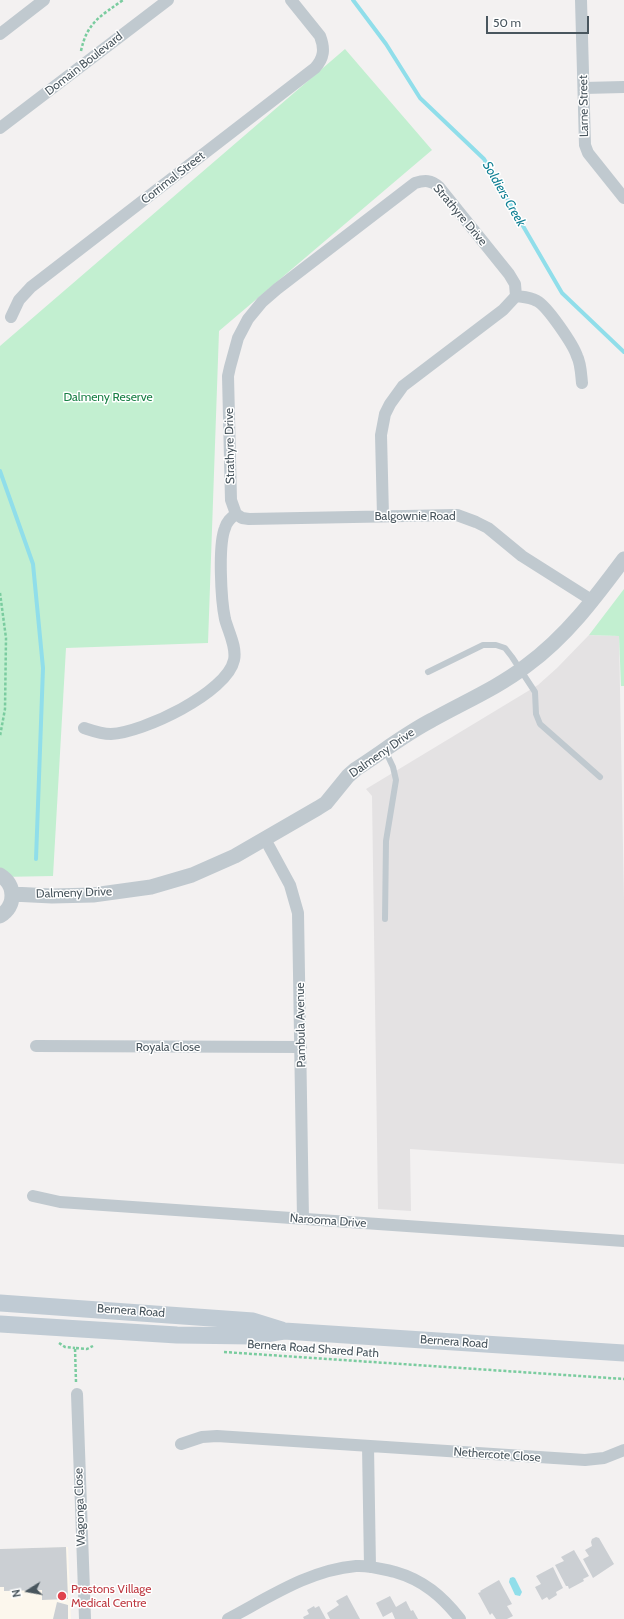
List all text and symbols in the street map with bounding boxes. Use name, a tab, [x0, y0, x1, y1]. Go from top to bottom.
scale bar	[488, 8, 591, 34]
text: 50 m	[493, 15, 521, 30]
street label: Domain Boulevard	[42, 29, 126, 99]
street label: Larne Street	[576, 75, 592, 137]
street label: Corrimal Street	[138, 149, 208, 207]
water label: Soldiers Creek	[479, 159, 529, 229]
street label: Strathyre Drive	[430, 181, 490, 249]
park label: Dalmeny Reserve	[63, 390, 153, 404]
street label: Strathyre Drive	[222, 408, 238, 484]
street label: Balgownie Road	[374, 509, 456, 523]
street label: Dalmeny Drive	[347, 725, 417, 781]
street label: Dalmeny Drive	[36, 884, 112, 902]
street label: Pambula Avenue	[293, 982, 309, 1068]
street label: Royala Close	[136, 1040, 200, 1054]
street label: Narooma Drive	[289, 1211, 367, 1231]
street label: Bernera Road	[97, 1301, 165, 1321]
street label: Bernera Road	[420, 1332, 488, 1352]
street label: Bernera Road Shared Path	[247, 1337, 379, 1361]
street label: Nethercote Close	[453, 1445, 541, 1465]
street label: Wagonga Close	[71, 1468, 89, 1546]
north arrow	[8, 1571, 48, 1611]
place label: Prestons Village Medical Centre	[71, 1582, 151, 1610]
text: N	[9, 1588, 24, 1598]
marker: Prestons Village Medical Centre	[56, 1590, 68, 1602]

